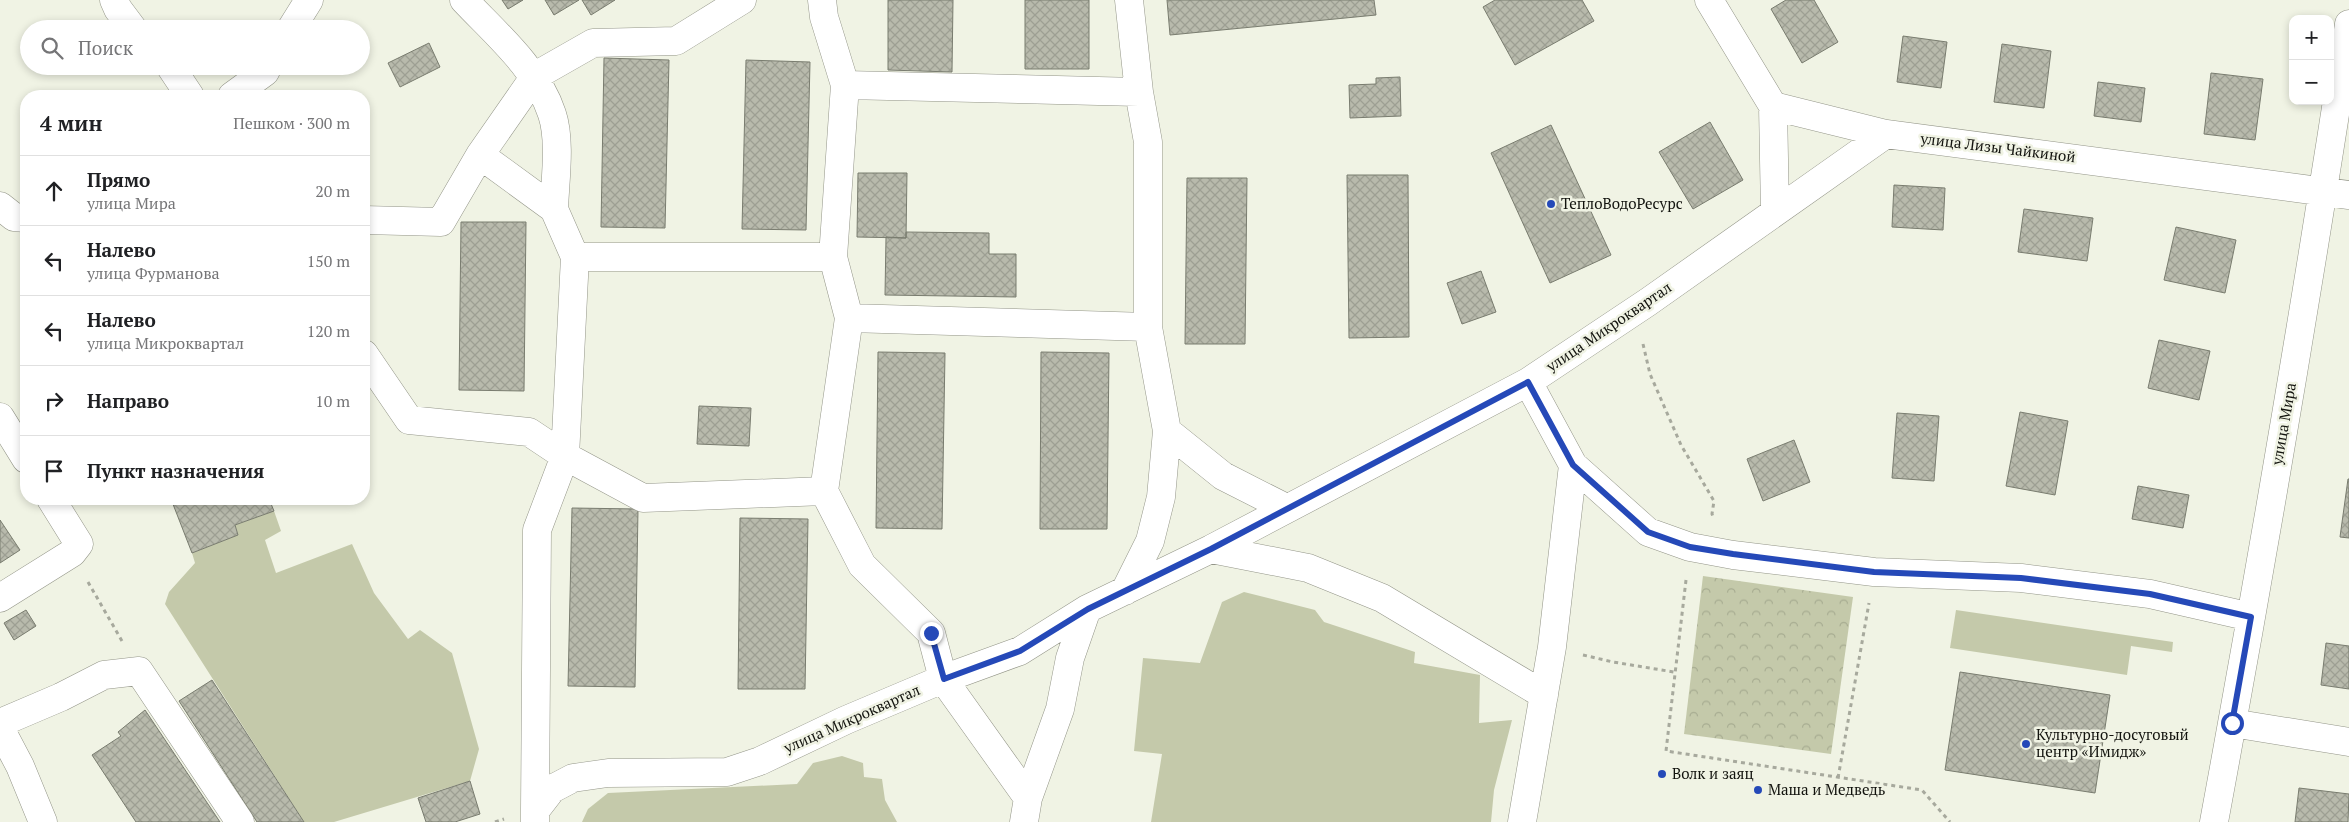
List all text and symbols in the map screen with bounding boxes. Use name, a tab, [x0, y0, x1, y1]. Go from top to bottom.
map controls	[2289, 15, 2334, 105]
button: +	[2289, 15, 2334, 60]
search box	[20, 20, 370, 75]
icon: search	[38, 34, 66, 62]
text: Поиск	[78, 35, 133, 60]
button: −	[2289, 60, 2334, 105]
text: 4 мин	[40, 109, 102, 137]
text: Пешком · 300 m	[233, 112, 350, 134]
street label: улица Лизы Чайкиной	[1918, 127, 2077, 166]
text: Прямо	[87, 167, 150, 192]
icon: ahead	[40, 177, 68, 205]
text: 20 m	[315, 180, 350, 202]
text: улица Мира	[87, 192, 176, 214]
place label: ТеплоВодоРесурс	[1561, 193, 1683, 213]
marker: ТеплоВодоРесурс	[1545, 198, 1557, 210]
text: Налево	[87, 237, 156, 262]
icon: left	[40, 247, 68, 275]
text: 150 m	[307, 250, 350, 272]
text: улица Фурманова	[87, 262, 220, 284]
street label: улица Микроквартал	[1541, 277, 1675, 376]
text: Налево	[87, 307, 156, 332]
icon: left	[40, 317, 68, 345]
text: 120 m	[307, 320, 350, 342]
text: улица Микроквартал	[87, 332, 244, 354]
street label: улица Мира	[2266, 381, 2300, 468]
icon: right	[40, 387, 68, 415]
text: Направо	[87, 388, 169, 413]
text: 10 m	[315, 390, 350, 412]
icon: arrive	[40, 457, 68, 485]
text: Пункт назначения	[87, 458, 264, 483]
route end	[920, 622, 943, 645]
street label: улица Микроквартал	[779, 679, 923, 758]
route start	[2221, 712, 2244, 735]
place label: Культурно-досуговый центр «Имидж»	[2036, 724, 2189, 761]
marker: Культурно-досуговый центр «Имидж»	[2020, 738, 2032, 750]
place label: Волк и заяц	[1672, 763, 1754, 783]
marker: Волк и заяц	[1656, 768, 1668, 780]
place label: Маша и Медведь	[1768, 779, 1886, 799]
marker: Маша и Медведь	[1752, 784, 1764, 796]

